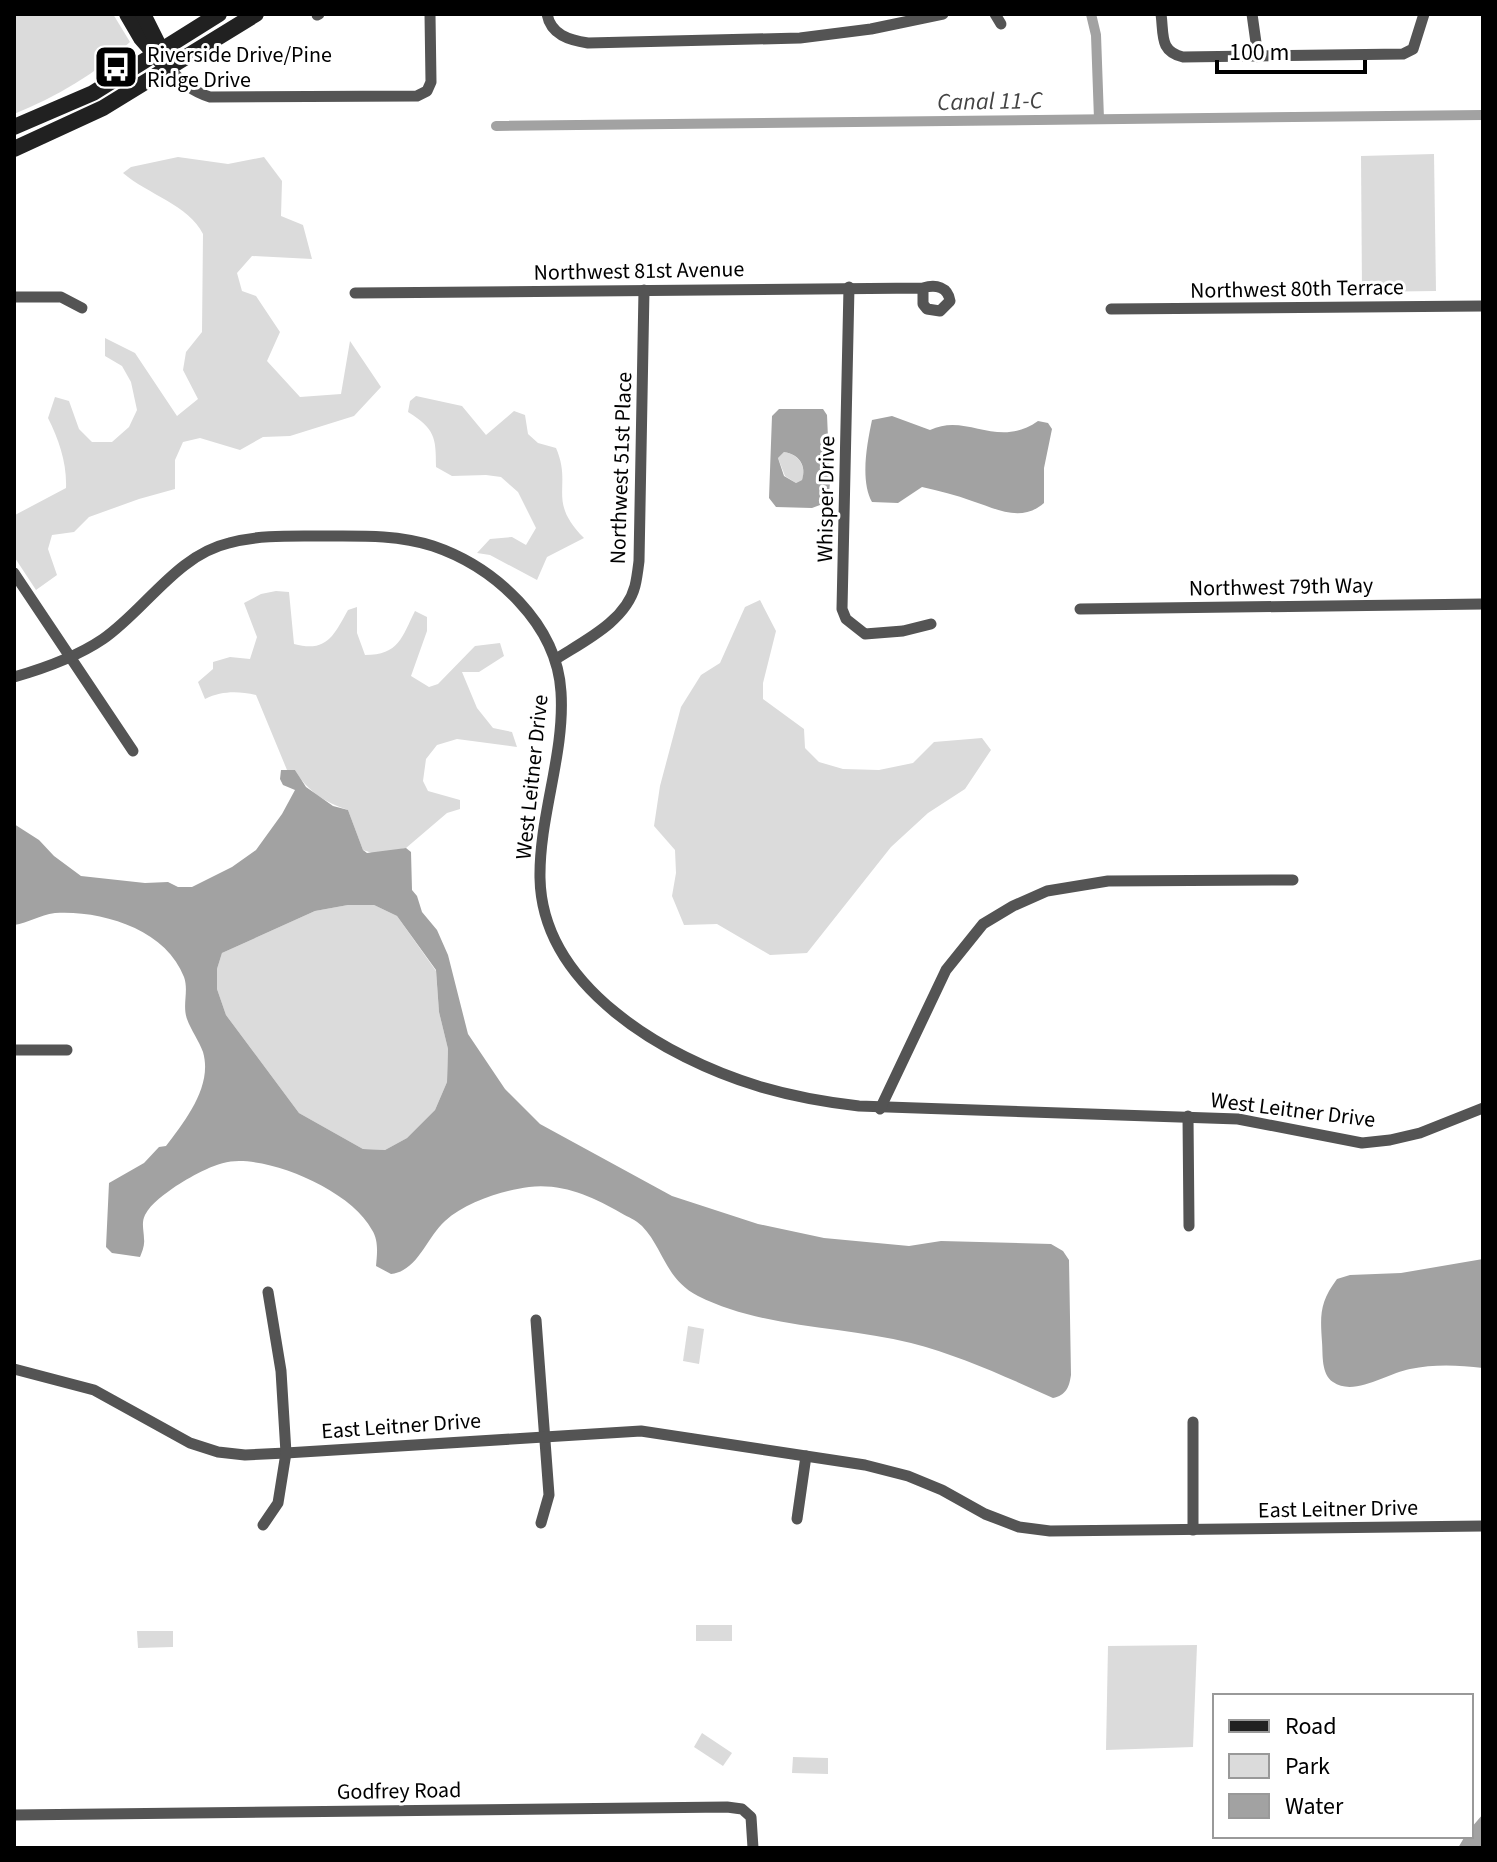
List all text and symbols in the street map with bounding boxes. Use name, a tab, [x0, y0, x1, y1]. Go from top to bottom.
scale bar	[1217, 24, 1365, 74]
text: 100 m	[1229, 35, 1289, 70]
place label: Riverside Drive/Pine Ridge Drive	[147, 39, 332, 96]
bus stop icon: Riverside Drive/Pine Ridge Drive	[92, 43, 140, 91]
water label: Canal 11-C	[937, 83, 1044, 120]
street label: Northwest 81st Avenue	[533, 253, 745, 289]
street label: Northwest 80th Terrace	[1190, 271, 1404, 307]
street label: Northwest 51st Place	[602, 371, 640, 565]
street label: Whisper Drive	[809, 435, 843, 563]
street label: Northwest 79th Way	[1189, 569, 1374, 605]
street label: West Leitner Drive	[507, 693, 557, 861]
street label: West Leitner Drive	[1209, 1084, 1377, 1136]
street label: East Leitner Drive	[320, 1404, 482, 1448]
street label: East Leitner Drive	[1258, 1492, 1418, 1526]
legend	[1213, 1694, 1473, 1838]
text: Road	[1285, 1709, 1337, 1744]
text: Park	[1285, 1749, 1330, 1784]
street label: Godfrey Road	[337, 1774, 462, 1808]
text: Water	[1285, 1789, 1344, 1824]

